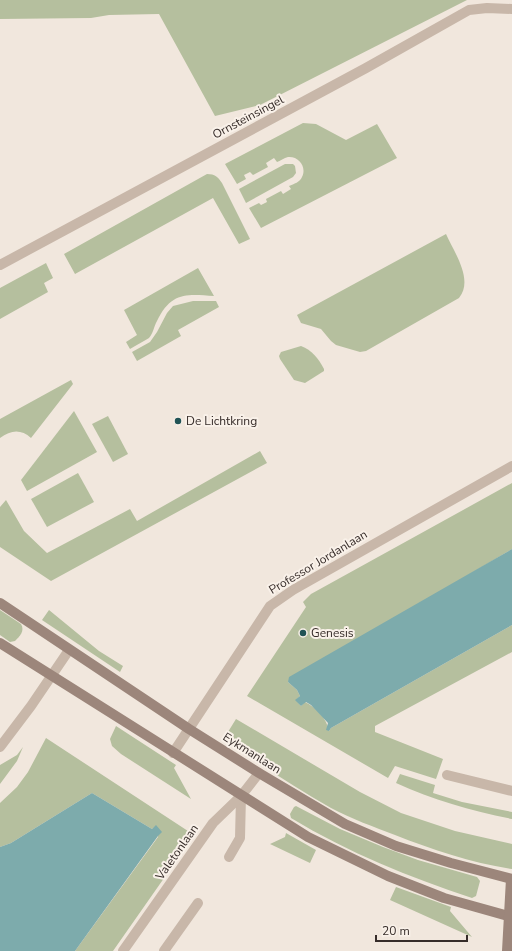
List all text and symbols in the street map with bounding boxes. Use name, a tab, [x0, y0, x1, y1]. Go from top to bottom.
street label: Ornsteinsingel	[210, 91, 287, 142]
place label: De Lichtkring	[186, 413, 257, 429]
marker: De Lichtkring	[173, 416, 183, 426]
street label: Professor Jordanlaan	[266, 526, 370, 598]
place label: Genesis	[311, 625, 354, 641]
marker: Genesis	[298, 628, 308, 638]
street label: Eykmanlaan	[220, 729, 284, 777]
street label: Valetonlaan	[151, 821, 202, 884]
scale bar	[376, 917, 467, 943]
text: 20 m	[382, 923, 410, 939]

